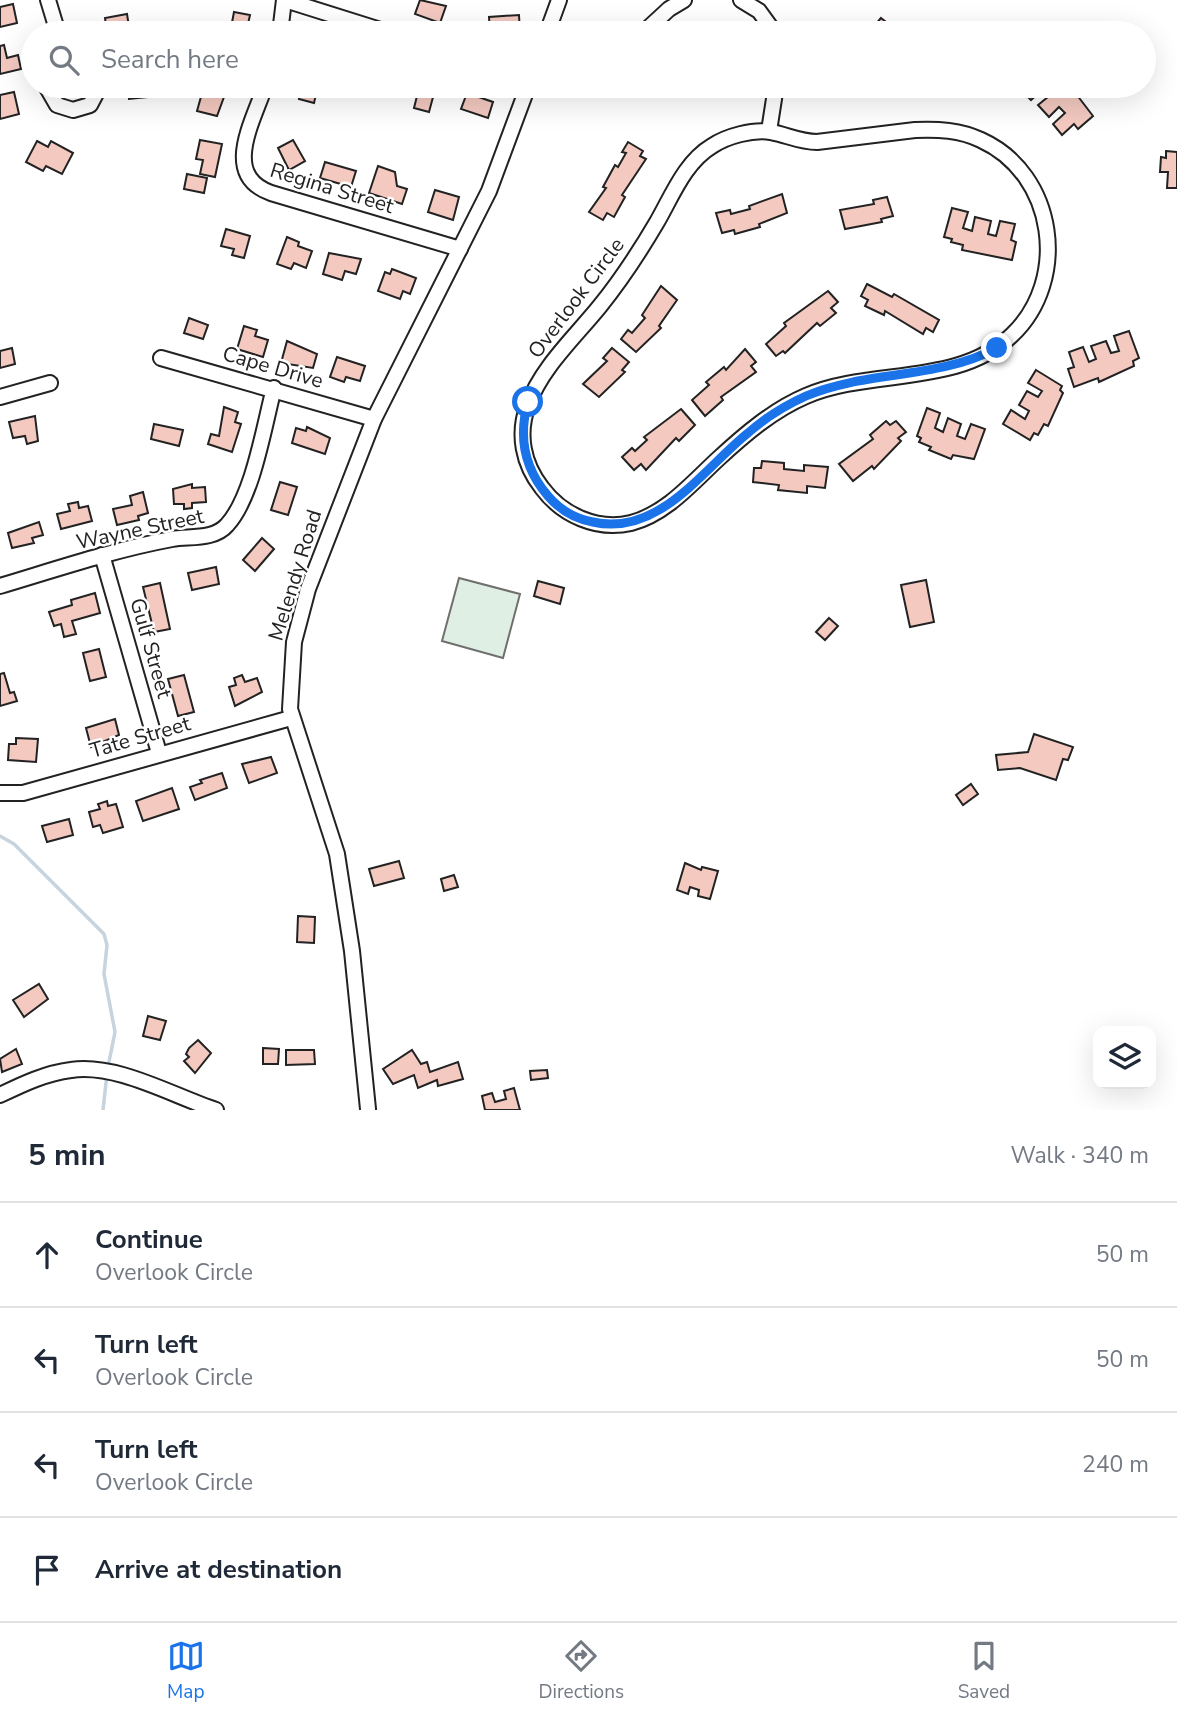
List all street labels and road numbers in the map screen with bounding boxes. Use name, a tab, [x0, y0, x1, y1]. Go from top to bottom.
street label: Regina Street	[267, 156, 398, 220]
street label: Overlook Circle	[521, 232, 631, 364]
street label: Cape Drive	[219, 339, 327, 395]
street label: Wayne Street	[74, 502, 207, 556]
street label: Melendy Road	[262, 506, 328, 644]
street label: Gulf Street	[123, 595, 179, 702]
street label: Tate Street	[87, 709, 194, 765]

